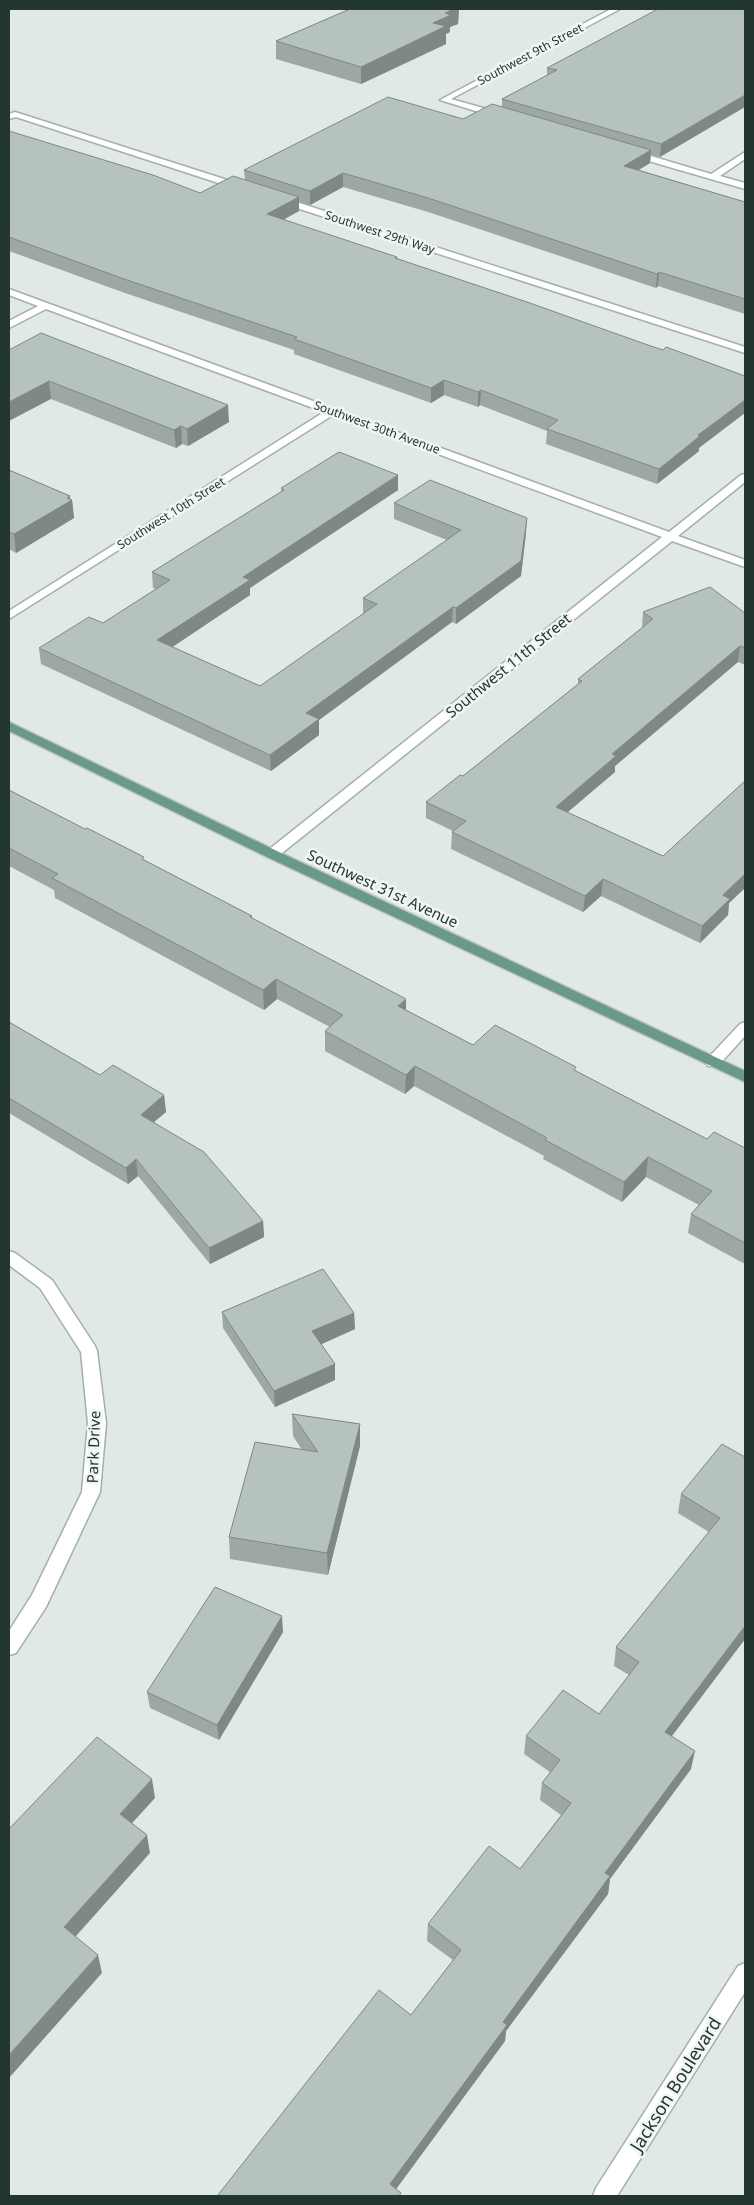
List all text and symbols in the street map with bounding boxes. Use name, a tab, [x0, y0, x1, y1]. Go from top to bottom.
street label: Southwest 9th Street	[474, 19, 587, 89]
street label: Southwest 29th Way	[323, 206, 438, 258]
street label: Southwest 30th Avenue	[312, 396, 443, 458]
street label: Southwest 10th Street	[114, 472, 229, 553]
street label: Southwest 11th Street	[441, 608, 575, 722]
street label: Southwest 31st Avenue	[304, 844, 462, 932]
street label: Park Drive	[82, 1410, 104, 1484]
street label: Jackson Boulevard	[623, 2012, 726, 2157]

